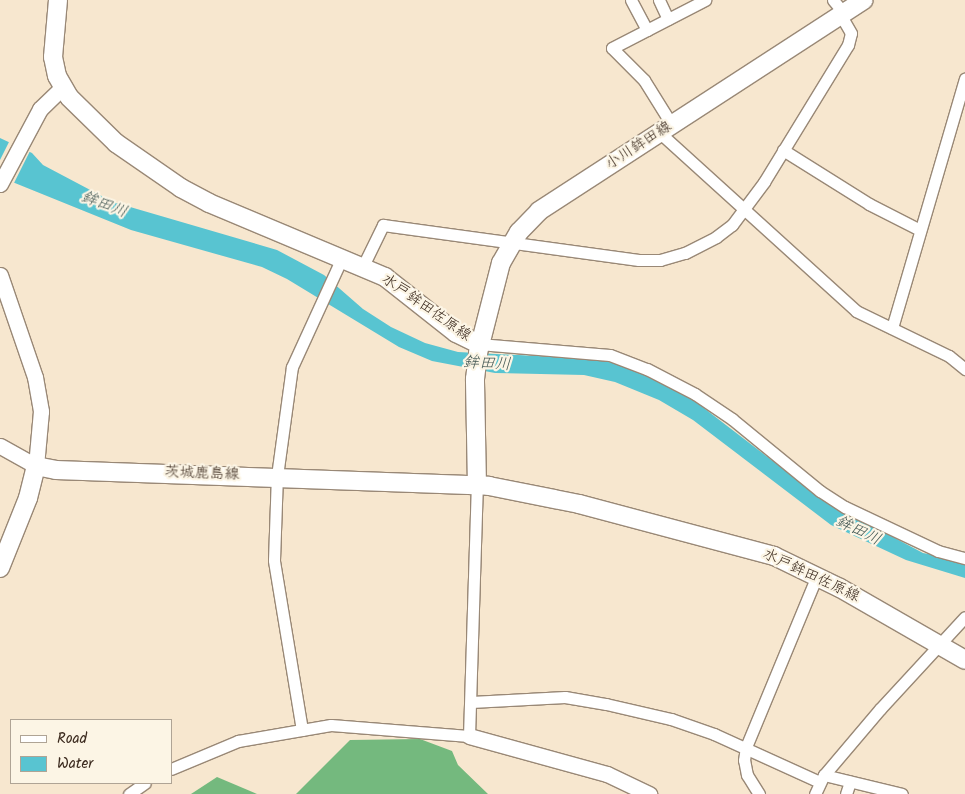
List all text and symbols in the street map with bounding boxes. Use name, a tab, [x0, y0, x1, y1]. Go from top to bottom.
street label: 小川鉾田線	[603, 118, 675, 174]
water label: 鉾田川	[78, 187, 130, 223]
street label: 水戸鉾田佐原線	[378, 271, 474, 345]
water label: 鉾田川	[463, 353, 511, 375]
street label: 茨城鹿島線	[164, 464, 240, 484]
water label: 鉾田川	[832, 512, 884, 550]
street label: 水戸鉾田佐原線	[760, 546, 862, 606]
legend	[10, 719, 172, 784]
text: Road	[57, 727, 87, 751]
text: Water	[57, 752, 93, 776]

